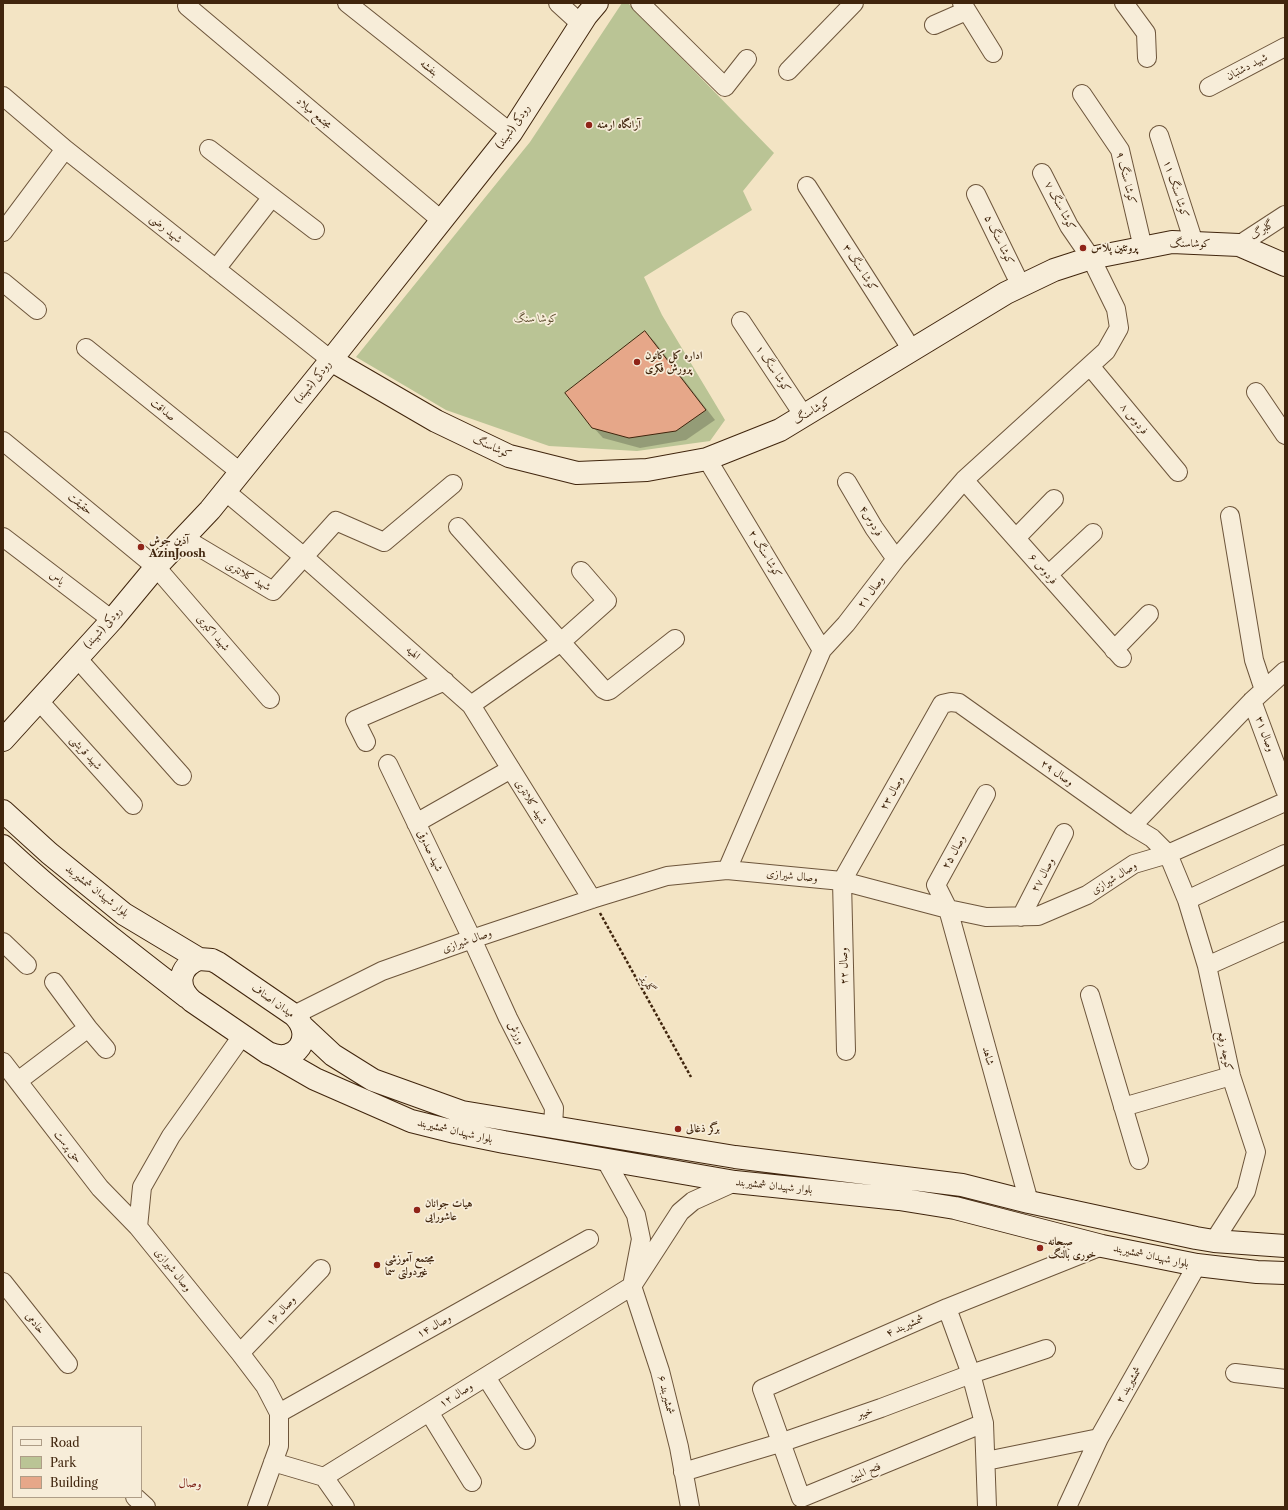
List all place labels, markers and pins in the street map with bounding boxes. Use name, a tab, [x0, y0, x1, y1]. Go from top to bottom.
place label: آرانگاه ارمنه	[597, 118, 641, 132]
marker: آرانگاه ارمنه	[584, 120, 594, 130]
place label: پروتئین پلاس	[1091, 241, 1138, 255]
marker: پروتئین پلاس	[1078, 243, 1088, 253]
place label: اداره کل کانون پرورش فکری	[645, 349, 702, 375]
marker: اداره کل کانون پرورش فکری	[632, 357, 642, 367]
place label: آذین جوش AzinJoosh	[149, 534, 206, 560]
marker: آذین جوش AzinJoosh	[136, 542, 146, 552]
place label: برگر ذغالی	[686, 1122, 720, 1136]
marker: برگر ذغالی	[673, 1124, 683, 1134]
place label: هیات جوانان عاشورایی	[425, 1197, 472, 1223]
marker: هیات جوانان عاشورایی	[412, 1205, 422, 1215]
place label: صبحانه خوری بالنگ	[1048, 1235, 1096, 1261]
marker: صبحانه خوری بالنگ	[1035, 1243, 1045, 1253]
place label: مجتمع آموزشی غیردولتی سما	[385, 1252, 434, 1278]
marker: مجتمع آموزشی غیردولتی سما	[372, 1260, 382, 1270]

